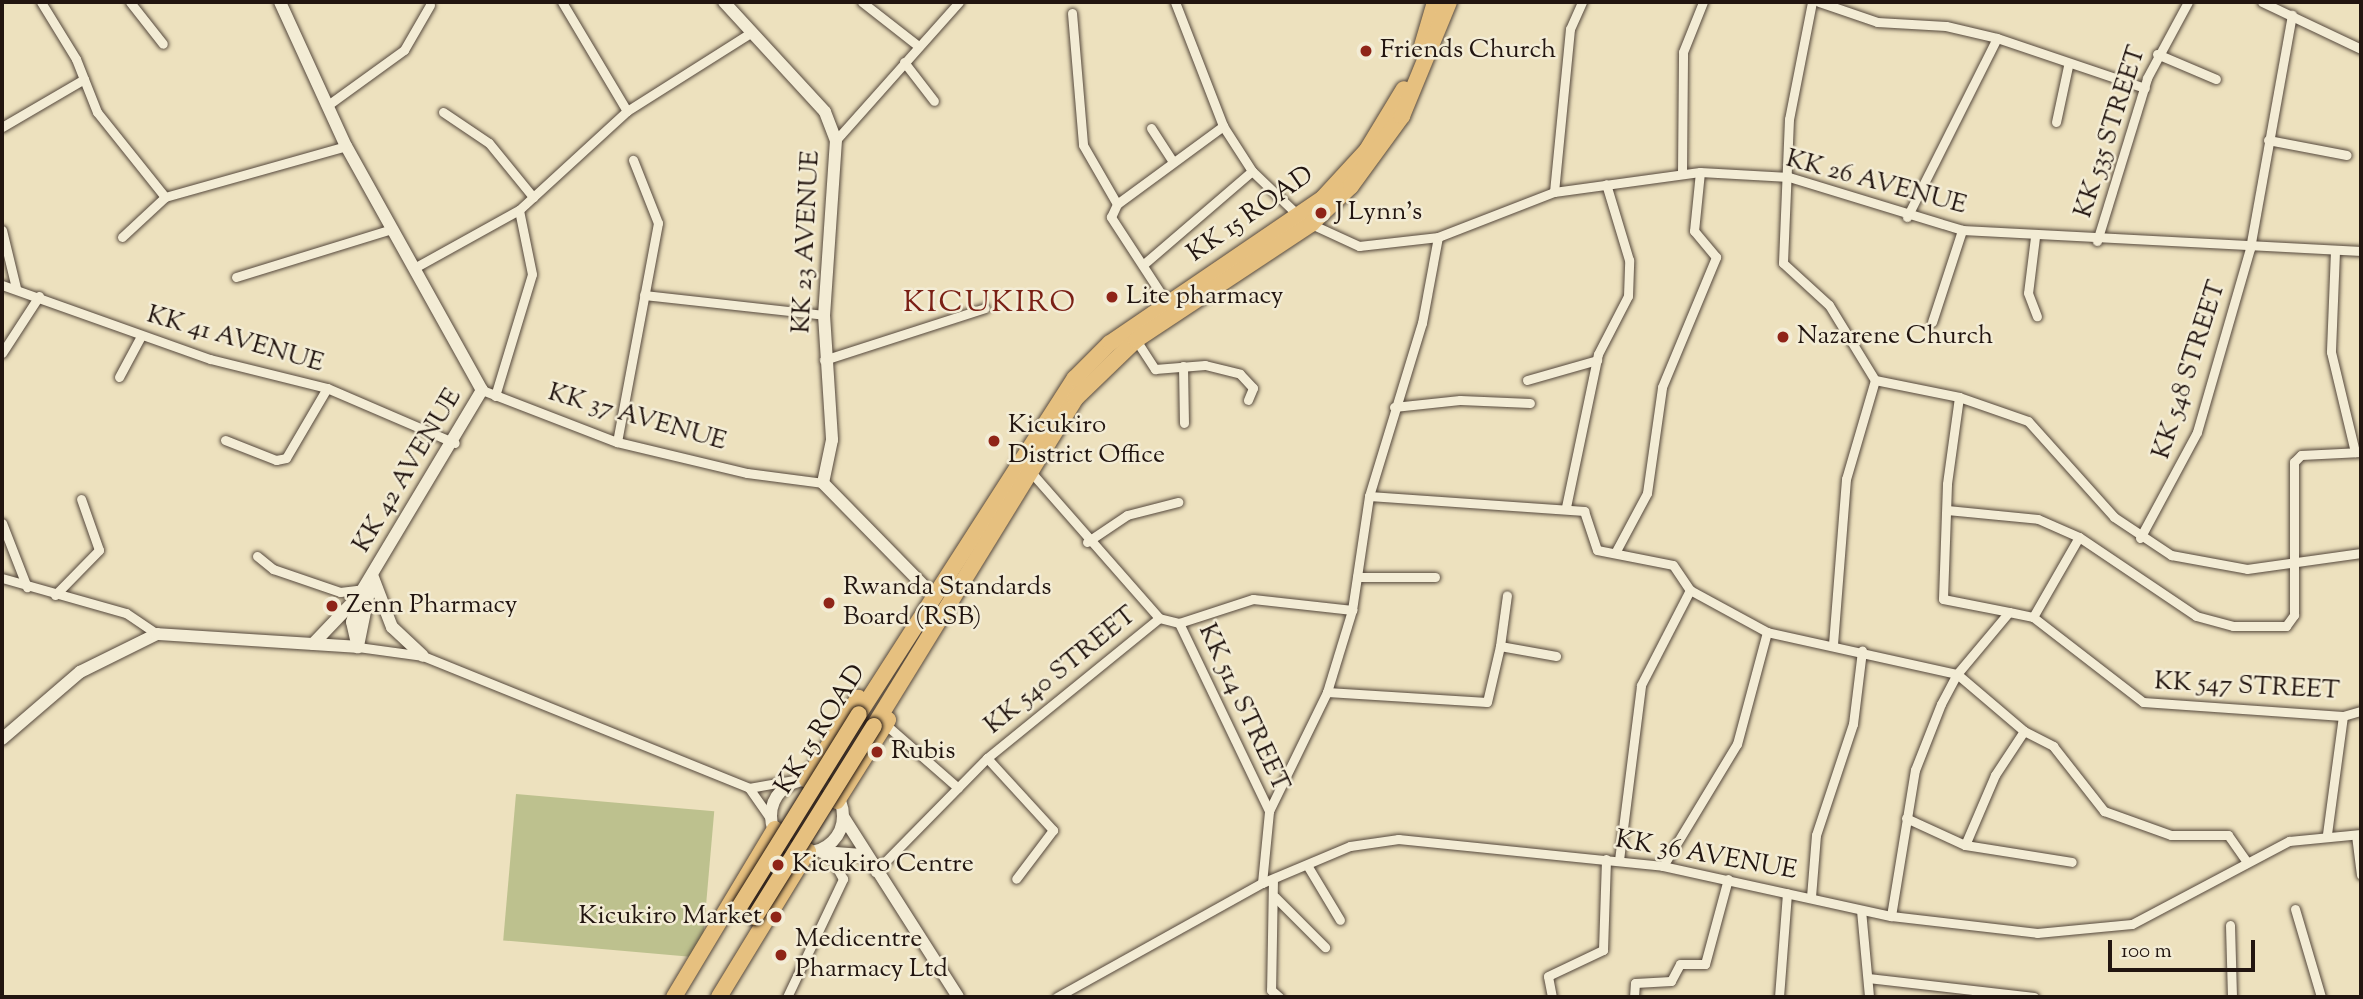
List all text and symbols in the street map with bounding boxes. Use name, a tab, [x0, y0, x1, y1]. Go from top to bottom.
place label: Friends Church	[1380, 35, 1556, 67]
street label: KK 535 STREET	[2068, 42, 2154, 222]
marker: Friends Church	[1358, 43, 1374, 59]
street label: KK 26 AVENUE	[1782, 144, 1970, 222]
street label: KK 23 AVENUE	[787, 150, 827, 334]
street label: KK 15 ROAD	[1182, 160, 1320, 270]
place label: J Lynn's	[1335, 197, 1422, 229]
marker: J Lynn's	[1313, 205, 1329, 221]
street label: KK 548 STREET	[2146, 277, 2234, 463]
place label: Lite pharmacy	[1126, 281, 1283, 313]
district label: KICUKIRO	[904, 286, 1076, 322]
marker: Lite pharmacy	[1104, 289, 1120, 305]
street label: KK 41 AVENUE	[143, 300, 327, 380]
place label: Nazarene Church	[1797, 321, 1993, 353]
marker: Nazarene Church	[1775, 329, 1791, 345]
street label: KK 37 AVENUE	[544, 378, 730, 458]
street label: KK 42 AVENUE	[347, 383, 469, 559]
place label: Kicukiro District Office	[1008, 410, 1165, 472]
marker: Kicukiro District Office	[986, 433, 1002, 449]
place label: Rwanda Standards Board (RSB)	[843, 572, 1051, 634]
place label: Zenn Pharmacy	[346, 590, 517, 622]
marker: Rwanda Standards Board (RSB)	[821, 595, 837, 611]
marker: Zenn Pharmacy	[324, 598, 340, 614]
street label: KK 540 STREET	[979, 600, 1143, 742]
street label: KK 514 STREET	[1190, 619, 1296, 797]
street label: KK 15 ROAD	[769, 659, 873, 801]
street label: KK 547 STREET	[2153, 667, 2341, 707]
place label: Rubis	[891, 736, 955, 768]
marker: Rubis	[869, 744, 885, 760]
street label: KK 36 AVENUE	[1613, 825, 1799, 887]
place label: Kicukiro Centre	[792, 849, 974, 881]
marker: Kicukiro Centre	[770, 857, 786, 873]
place label: Kicukiro Market	[579, 901, 762, 933]
marker: Kicukiro Market	[768, 909, 784, 925]
place label: Medicentre Pharmacy Ltd	[795, 924, 948, 986]
scale bar	[2111, 926, 2258, 970]
text: 100 m	[2121, 937, 2172, 967]
marker: Medicentre Pharmacy Ltd	[773, 947, 789, 963]

